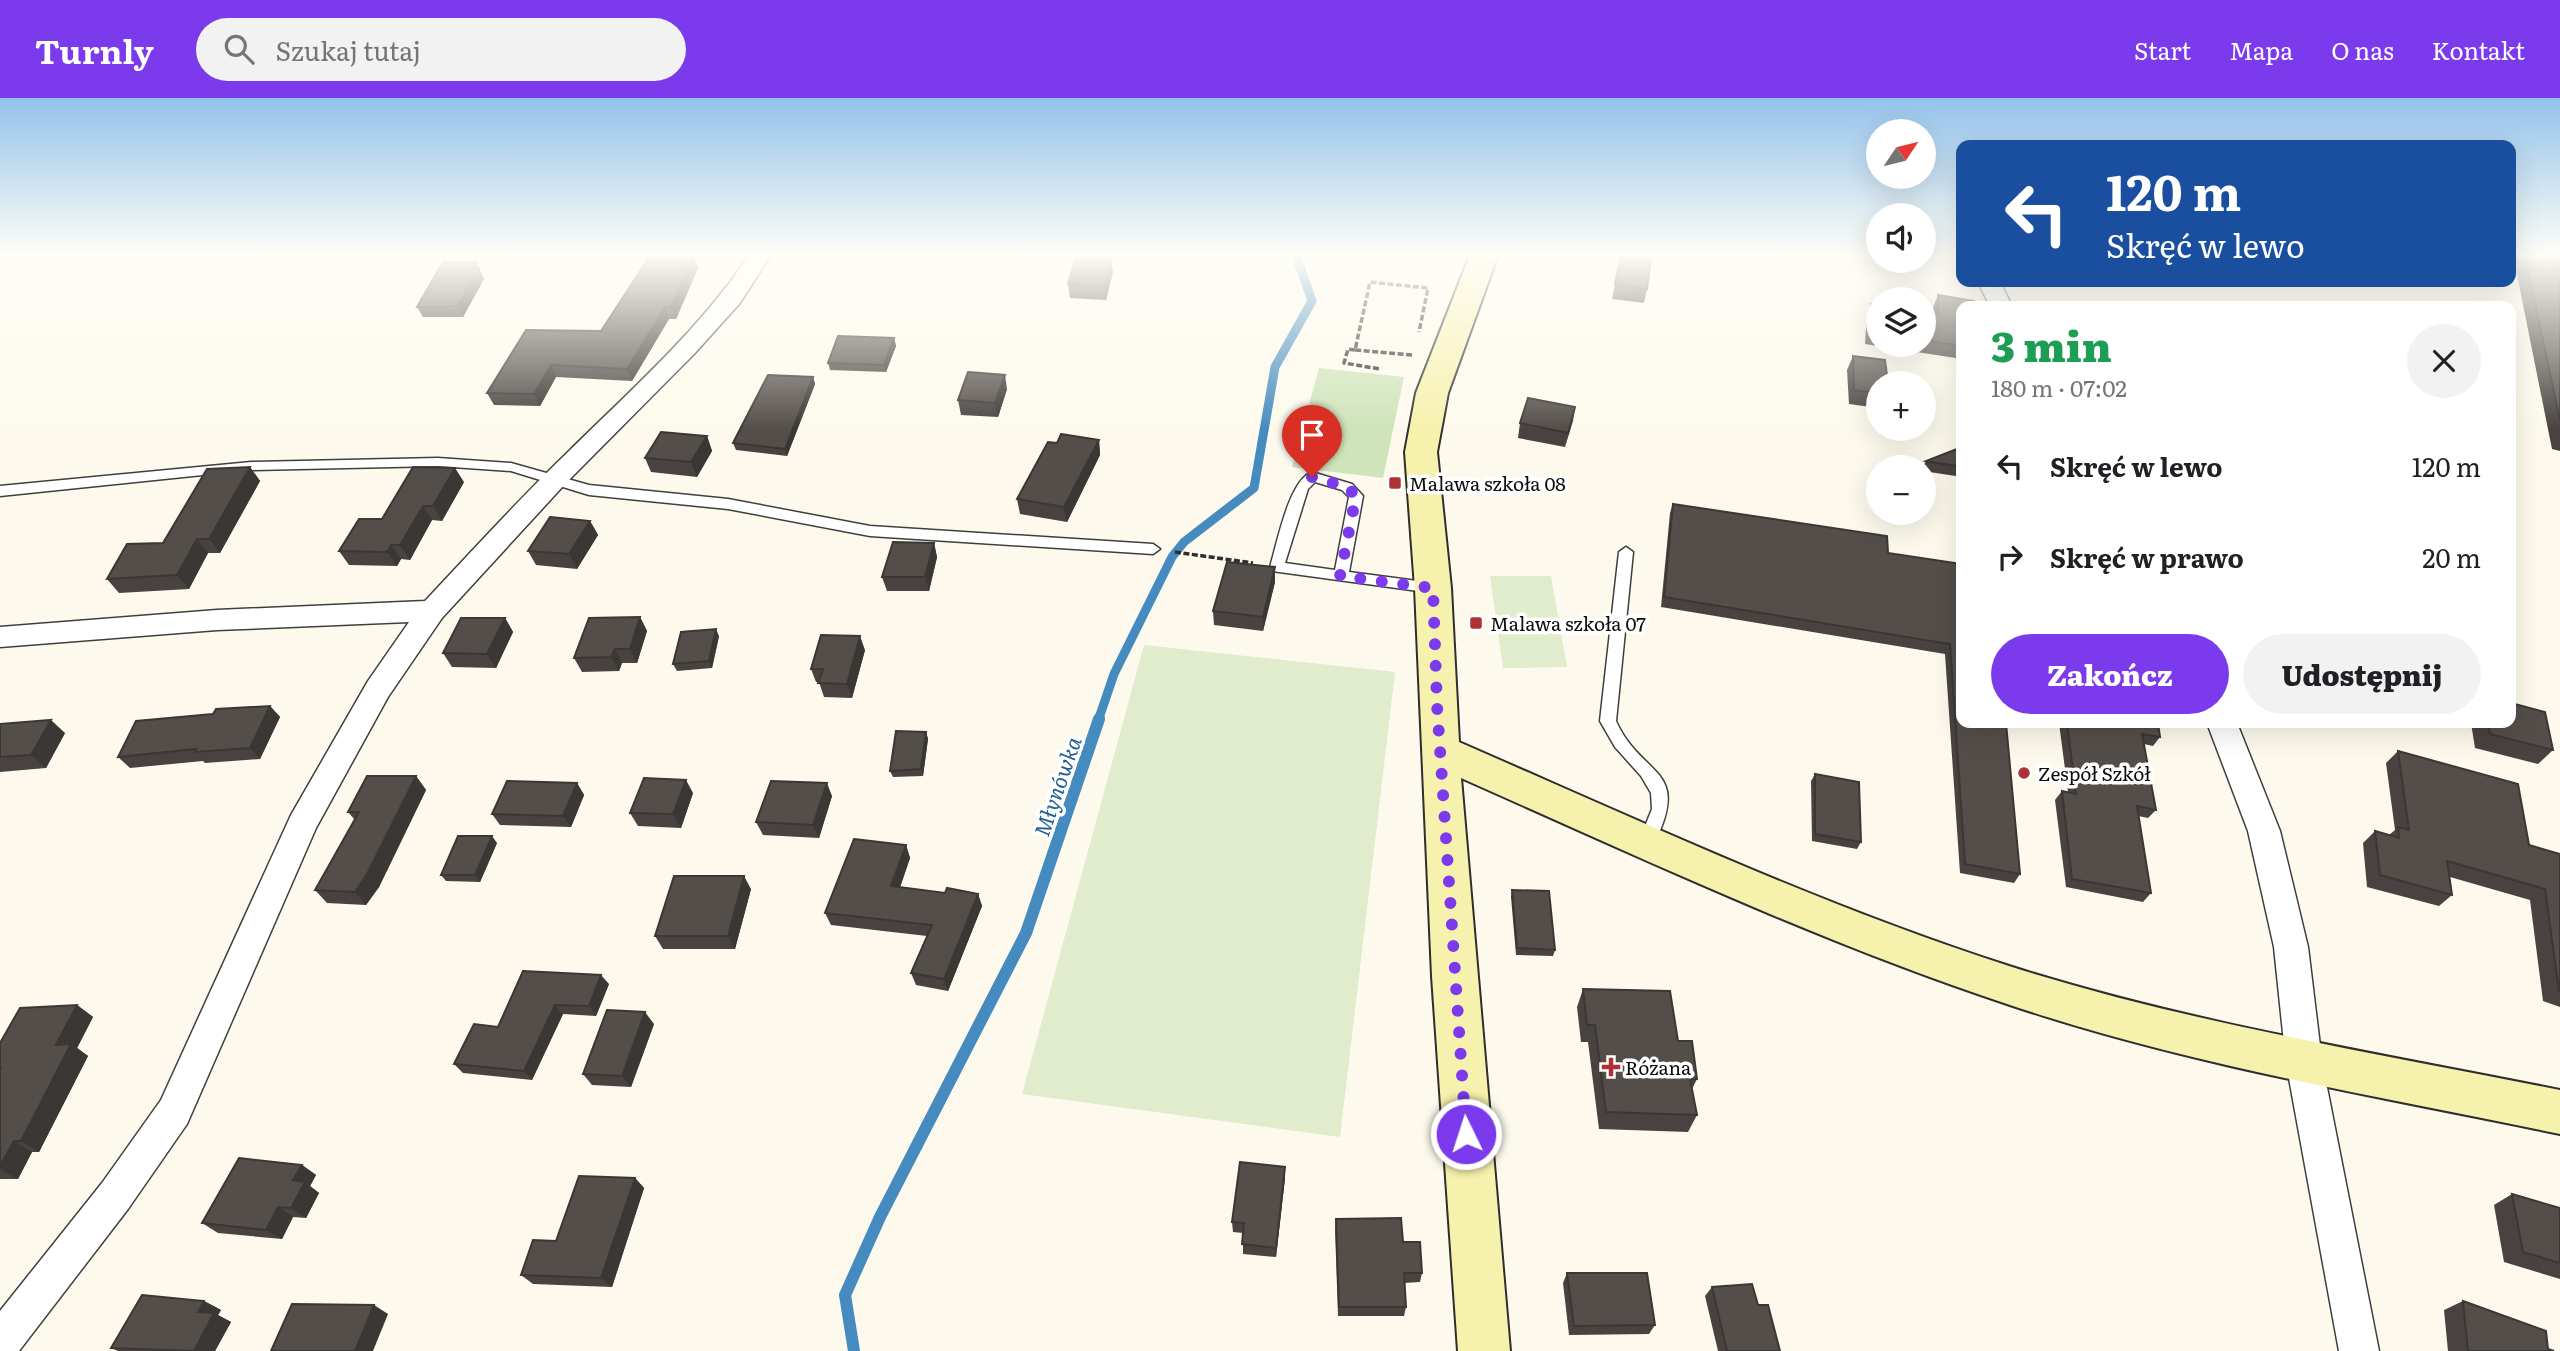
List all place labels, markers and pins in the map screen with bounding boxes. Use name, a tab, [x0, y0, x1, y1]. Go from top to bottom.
pin	[1282, 405, 1342, 477]
place label: Malawa szkoła 08	[1409, 469, 1566, 497]
marker: Malawa szkoła 08	[1387, 475, 1403, 491]
place label: Malawa szkoła 07	[1490, 609, 1646, 637]
marker: Malawa szkoła 07	[1468, 615, 1484, 631]
place label: Zespół Szkół	[2038, 759, 2151, 787]
marker: Zespół Szkół	[2016, 765, 2032, 781]
place label: Różana	[1625, 1053, 1692, 1081]
marker: Różana	[1603, 1059, 1619, 1075]

